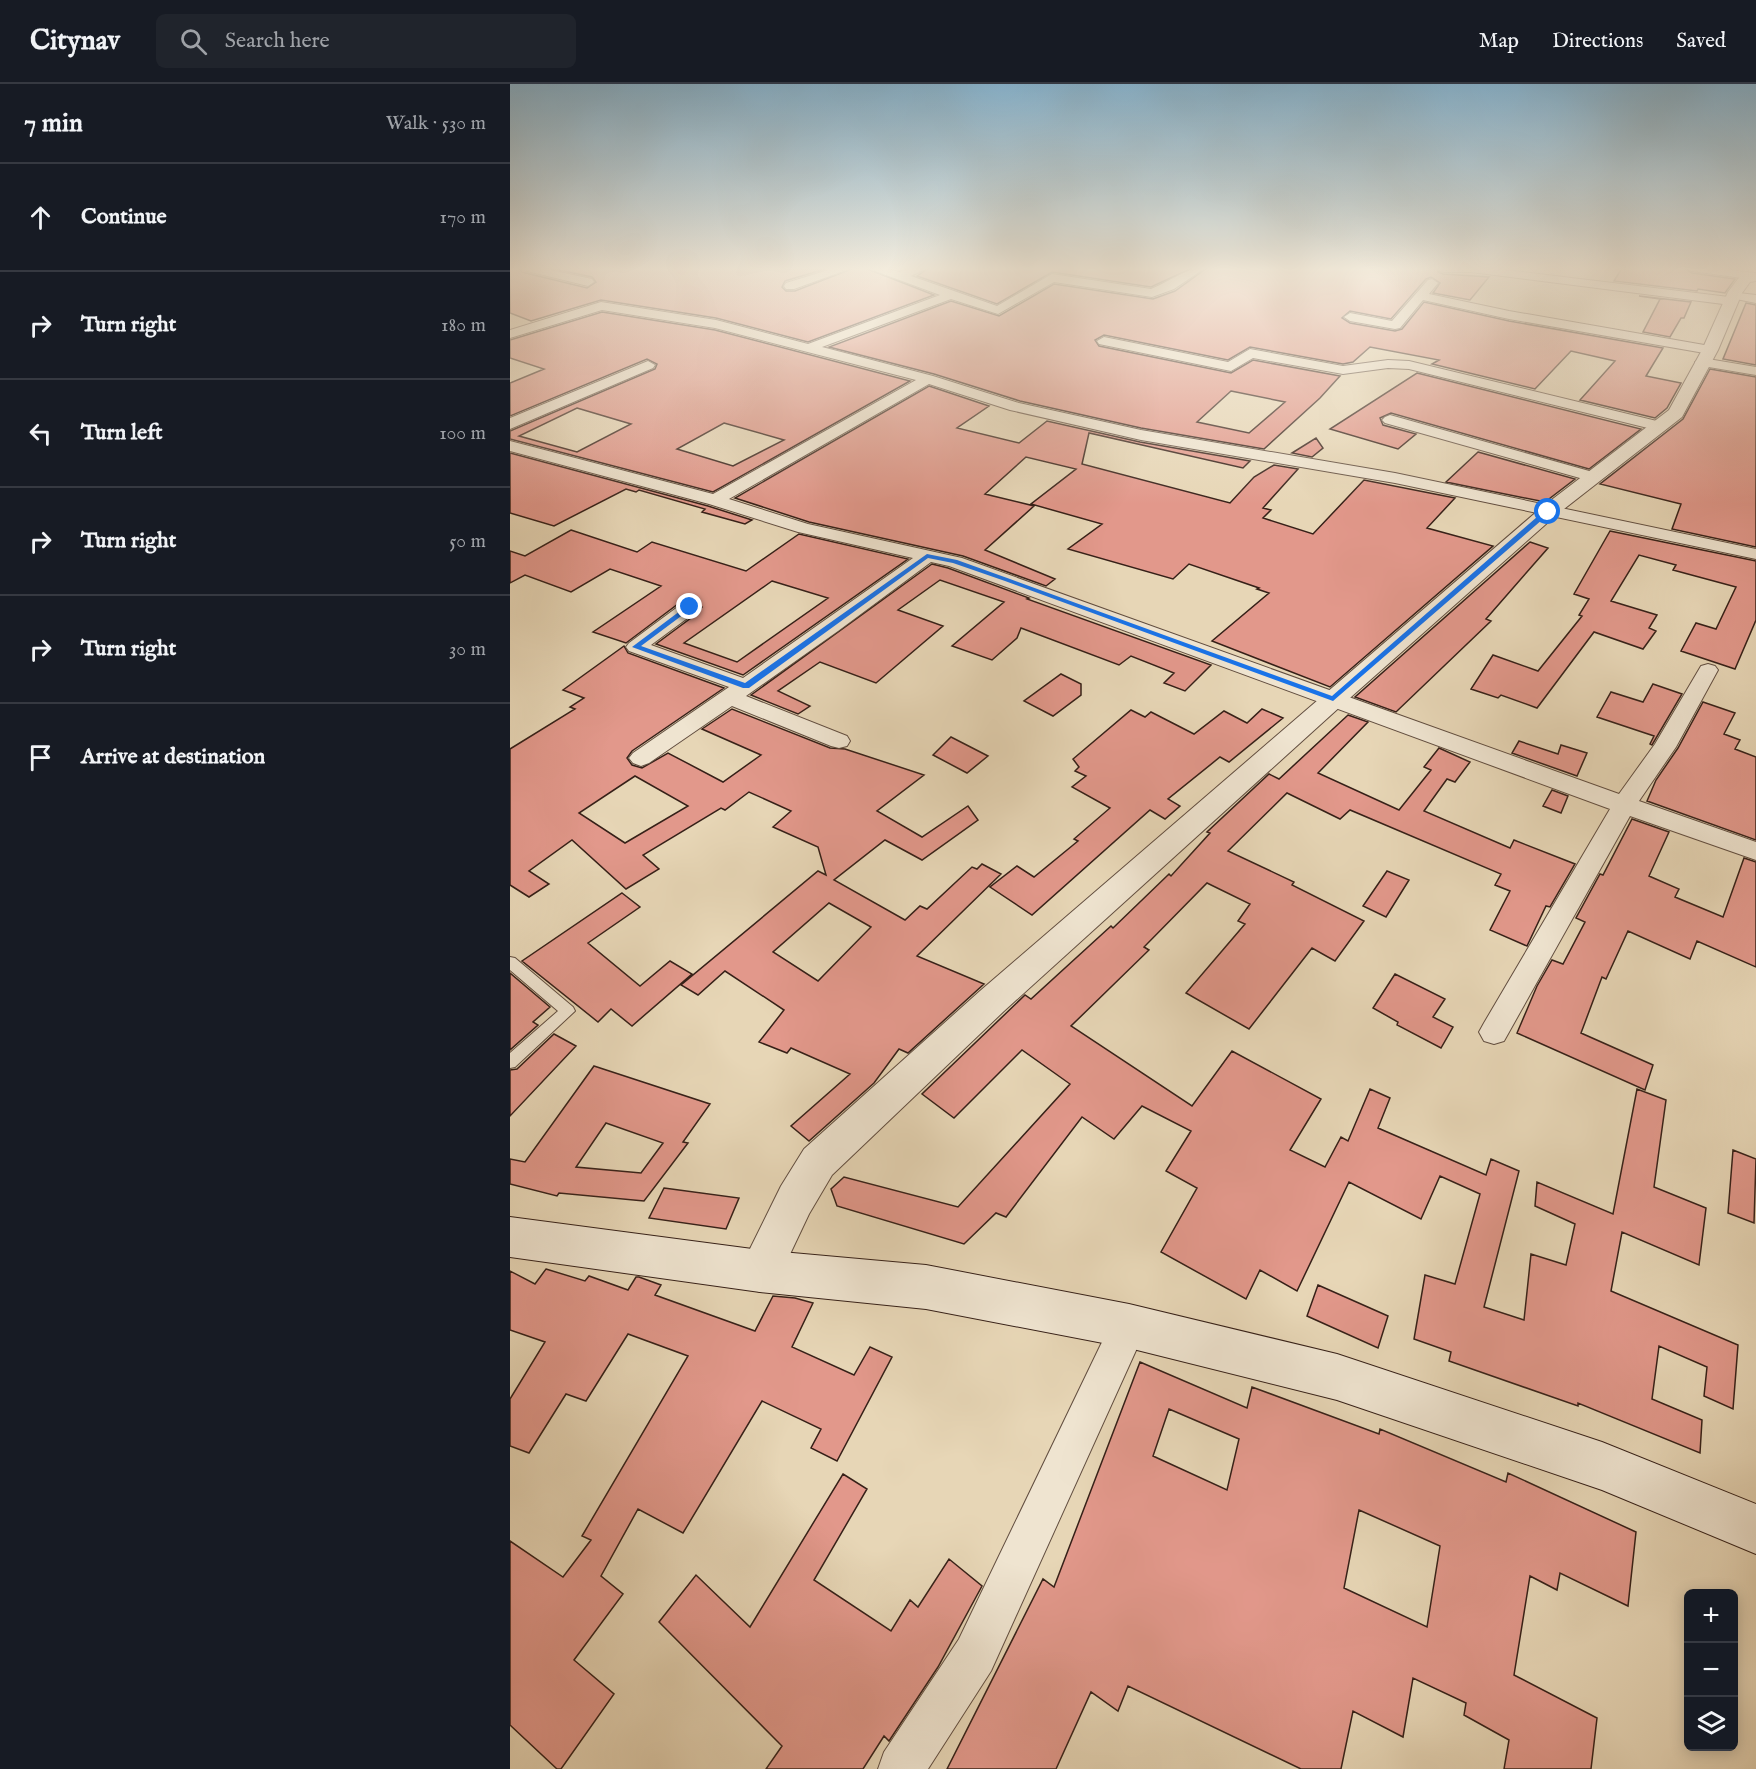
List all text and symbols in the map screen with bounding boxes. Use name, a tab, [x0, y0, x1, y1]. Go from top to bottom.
search box	[156, 14, 576, 68]
text: Citynav	[30, 24, 120, 59]
icon: search	[177, 25, 210, 58]
text: Search here	[225, 27, 330, 55]
text: Map	[1479, 28, 1519, 55]
text: Directions	[1552, 28, 1643, 55]
text: Saved	[1676, 28, 1726, 55]
text: 7 min	[24, 107, 83, 140]
text: Walk · 530 m	[386, 111, 486, 136]
icon: ahead	[24, 201, 57, 234]
text: Continue	[81, 203, 167, 231]
text: 170 m	[440, 205, 486, 230]
icon: right	[24, 309, 57, 342]
text: Turn right	[81, 311, 176, 339]
text: 180 m	[441, 313, 486, 338]
icon: left	[24, 417, 57, 450]
text: Turn left	[81, 419, 163, 447]
text: 100 m	[439, 421, 486, 446]
route start	[1534, 498, 1560, 524]
icon: right	[24, 525, 57, 558]
text: Turn right	[81, 527, 176, 555]
text: 50 m	[449, 529, 486, 554]
route end	[676, 593, 702, 619]
icon: right	[24, 633, 57, 666]
text: Turn right	[81, 635, 176, 663]
text: 30 m	[449, 637, 486, 662]
icon: arrive	[24, 741, 57, 774]
text: Arrive at destination	[81, 743, 265, 771]
map controls	[1684, 1589, 1738, 1751]
button: +	[1684, 1589, 1738, 1643]
button: −	[1684, 1643, 1738, 1697]
button: layers	[1684, 1697, 1738, 1751]

